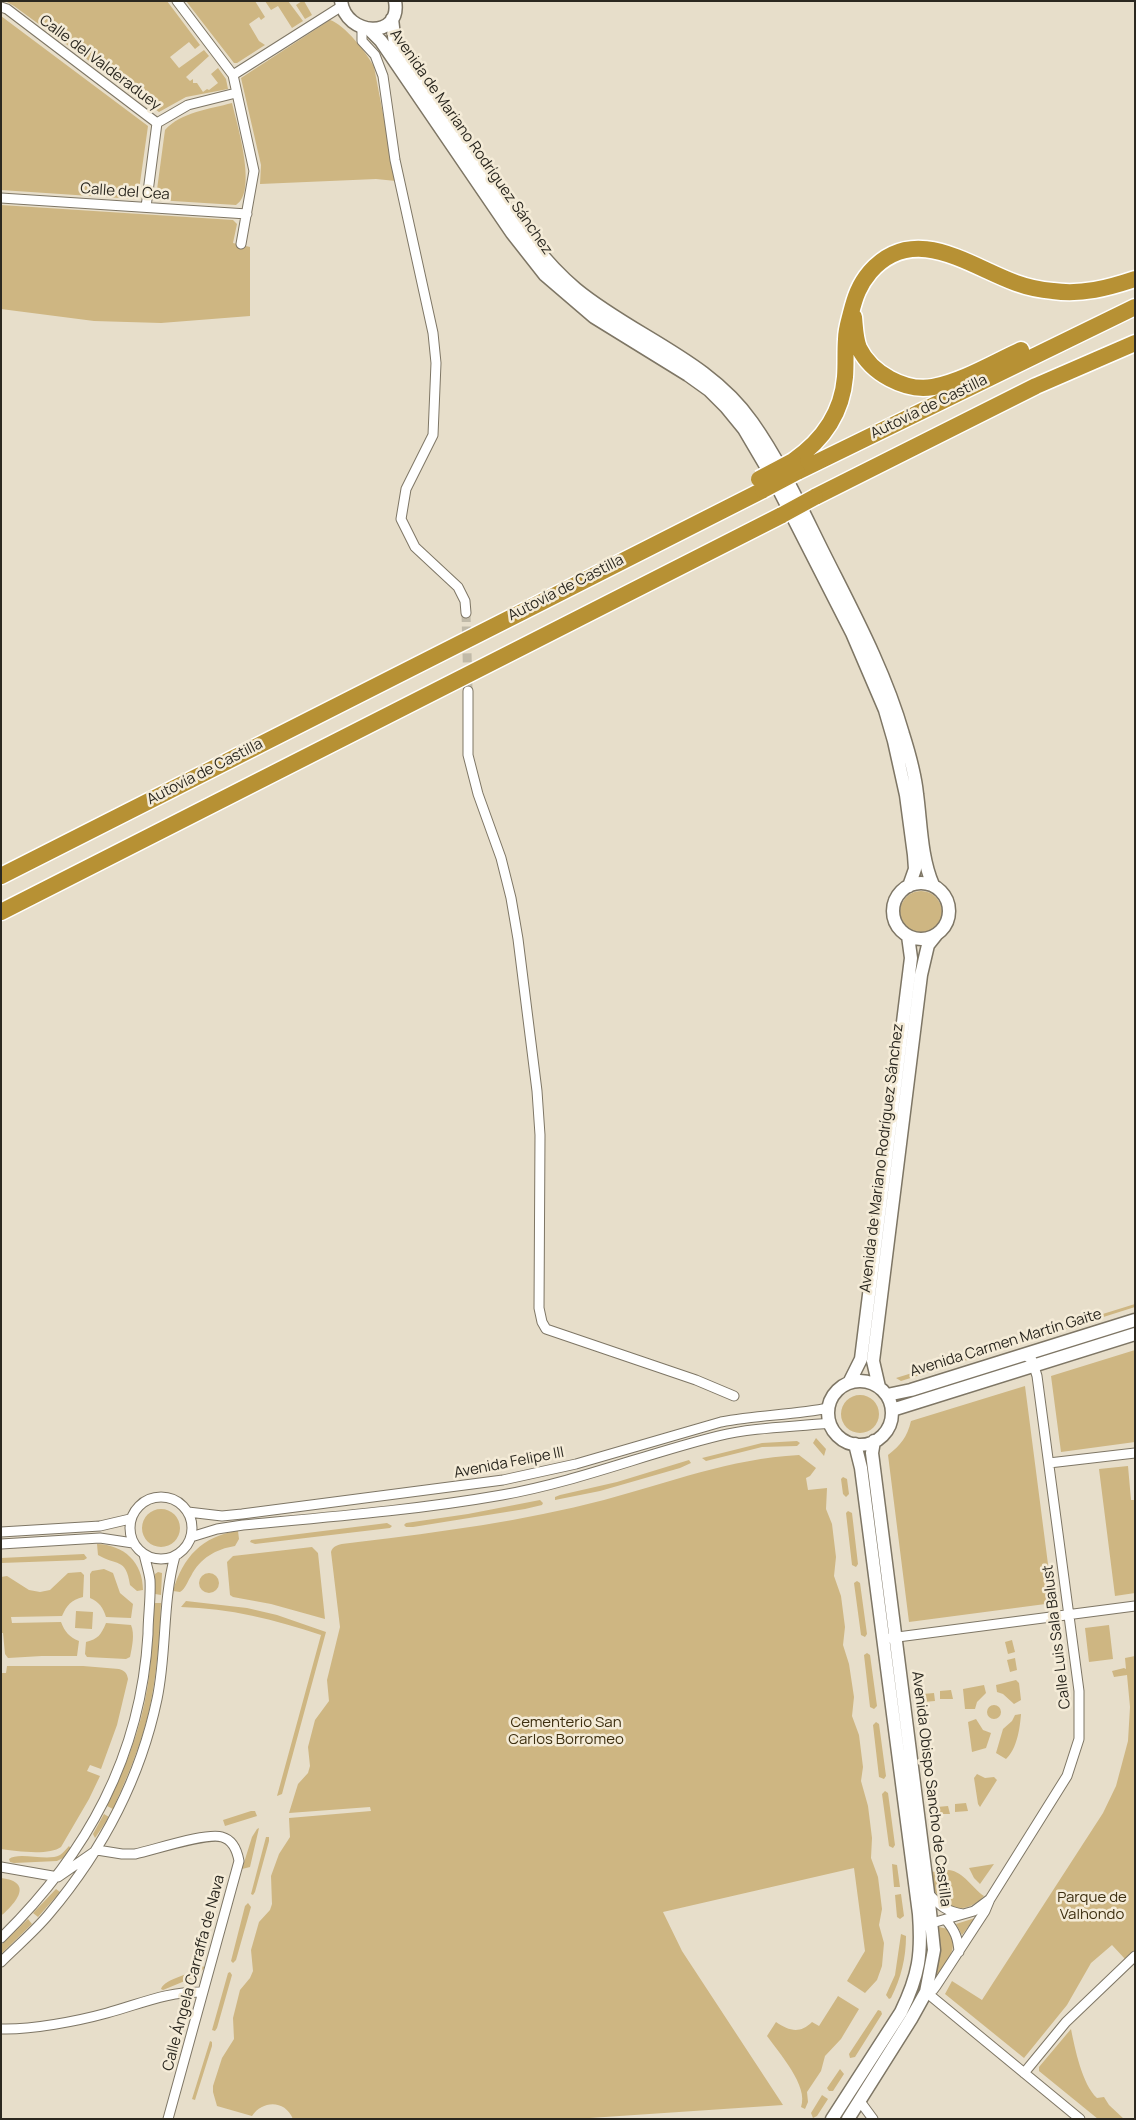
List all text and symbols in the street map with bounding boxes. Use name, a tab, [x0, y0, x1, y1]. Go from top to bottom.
street label: Calle del Valderaduey	[36, 11, 164, 115]
street label: Avenida de Mariano Rodríguez Sánchez	[386, 26, 556, 258]
street label: Calle del Cea	[80, 180, 170, 204]
street label: Autovía de Castilla	[868, 371, 990, 443]
street label: Autovía de Castilla	[505, 551, 627, 625]
street label: Autovía de Castilla	[144, 735, 266, 809]
street label: Avenida de Mariano Rodríguez Sánchez	[857, 1022, 907, 1294]
street label: Avenida Carmen Martín Gaite	[908, 1305, 1104, 1381]
street label: Avenida Felipe III	[452, 1444, 566, 1482]
street label: Calle Luis Sala Balust	[1039, 1564, 1075, 1710]
street label: Avenida Obispo Sancho de Castilla	[908, 1670, 954, 1908]
park label: Cementerio San Carlos Borromeo	[508, 1714, 624, 1749]
street label: Calle Ángela Carraffa de Nava	[159, 1873, 229, 2073]
park label: Parque de Valhondo	[1057, 1889, 1127, 1924]

